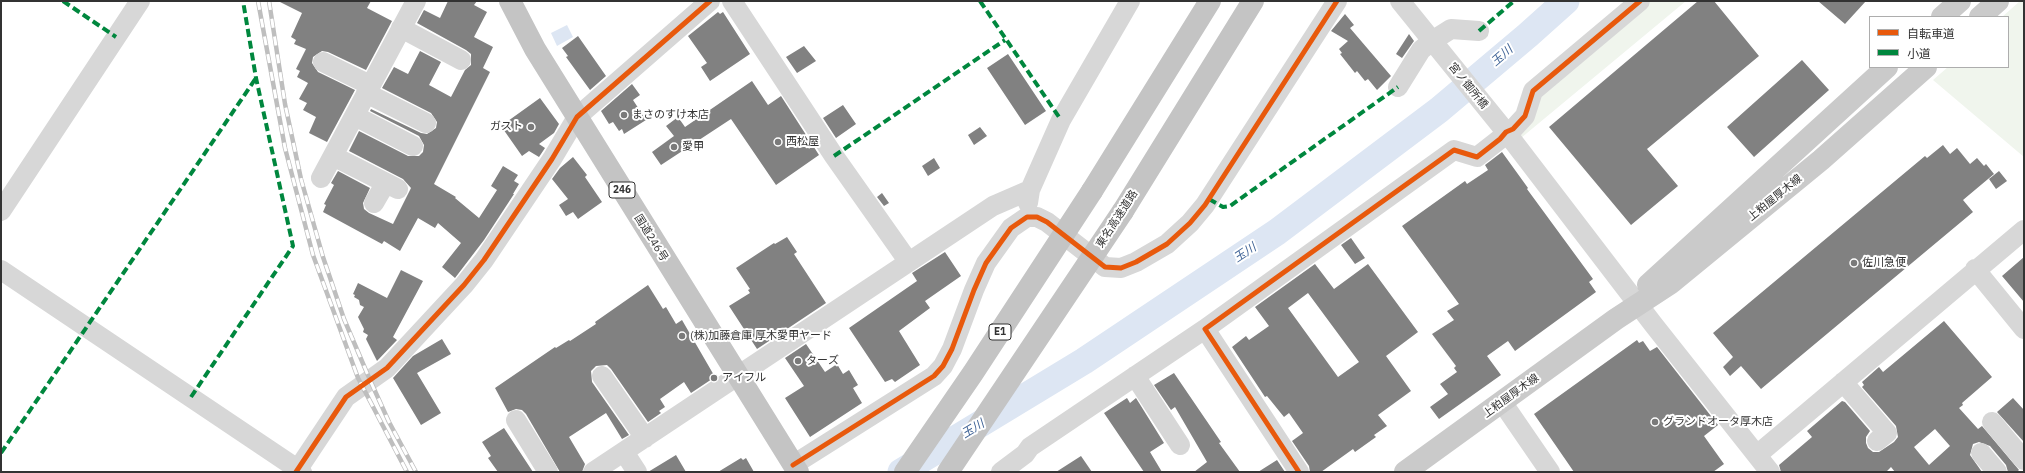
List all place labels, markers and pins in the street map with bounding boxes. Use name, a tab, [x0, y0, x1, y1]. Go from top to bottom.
place label: まさのすけ本店	[632, 108, 709, 122]
marker: まさのすけ本店	[619, 110, 629, 120]
place label: ガスト	[490, 120, 523, 134]
marker: ガスト	[526, 122, 536, 132]
place label: 西松屋	[786, 135, 819, 149]
marker: 西松屋	[773, 137, 783, 147]
place label: 愛甲	[682, 140, 704, 154]
marker: 愛甲	[669, 142, 679, 152]
place label: 佐川急便	[1862, 256, 1906, 270]
marker: 佐川急便	[1849, 258, 1859, 268]
place label: (株)加藤倉庫 厚木愛甲ヤード	[690, 329, 832, 343]
marker: (株)加藤倉庫 厚木愛甲ヤード	[677, 331, 687, 341]
place label: ターズ	[806, 354, 839, 368]
marker: ターズ	[793, 356, 803, 366]
place label: アイフル	[722, 371, 766, 385]
marker: アイフル	[709, 373, 719, 383]
place label: グランドオータ厚木店	[1663, 415, 1773, 429]
marker: グランドオータ厚木店	[1650, 417, 1660, 427]

